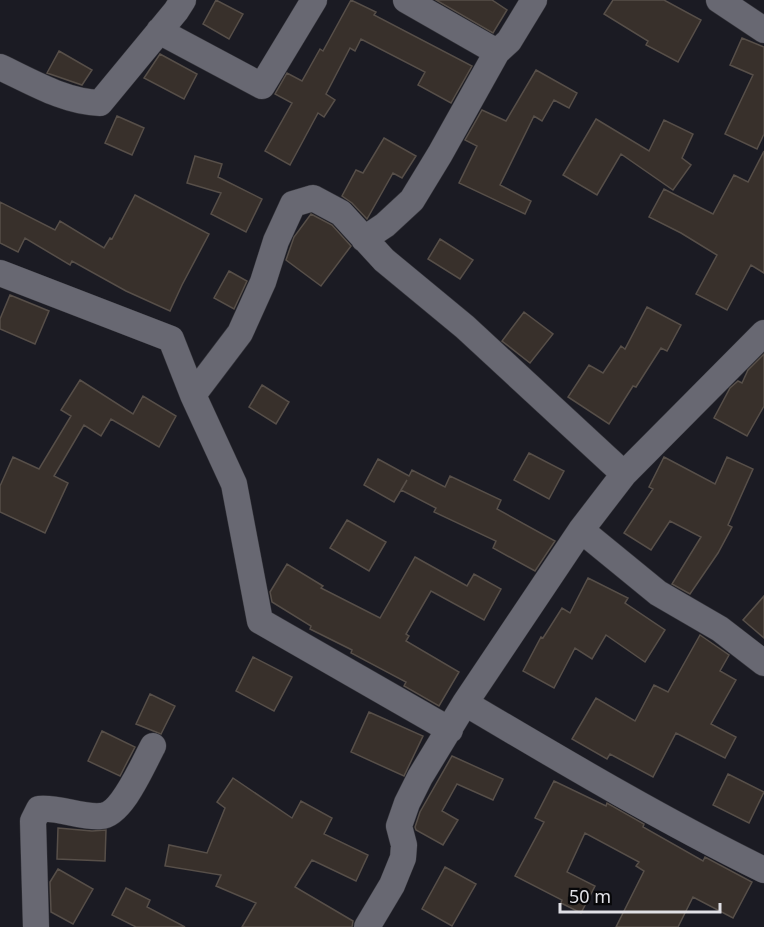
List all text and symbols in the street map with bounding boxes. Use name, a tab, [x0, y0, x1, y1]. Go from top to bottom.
scale bar	[560, 876, 720, 914]
text: 50 m	[569, 884, 611, 908]

